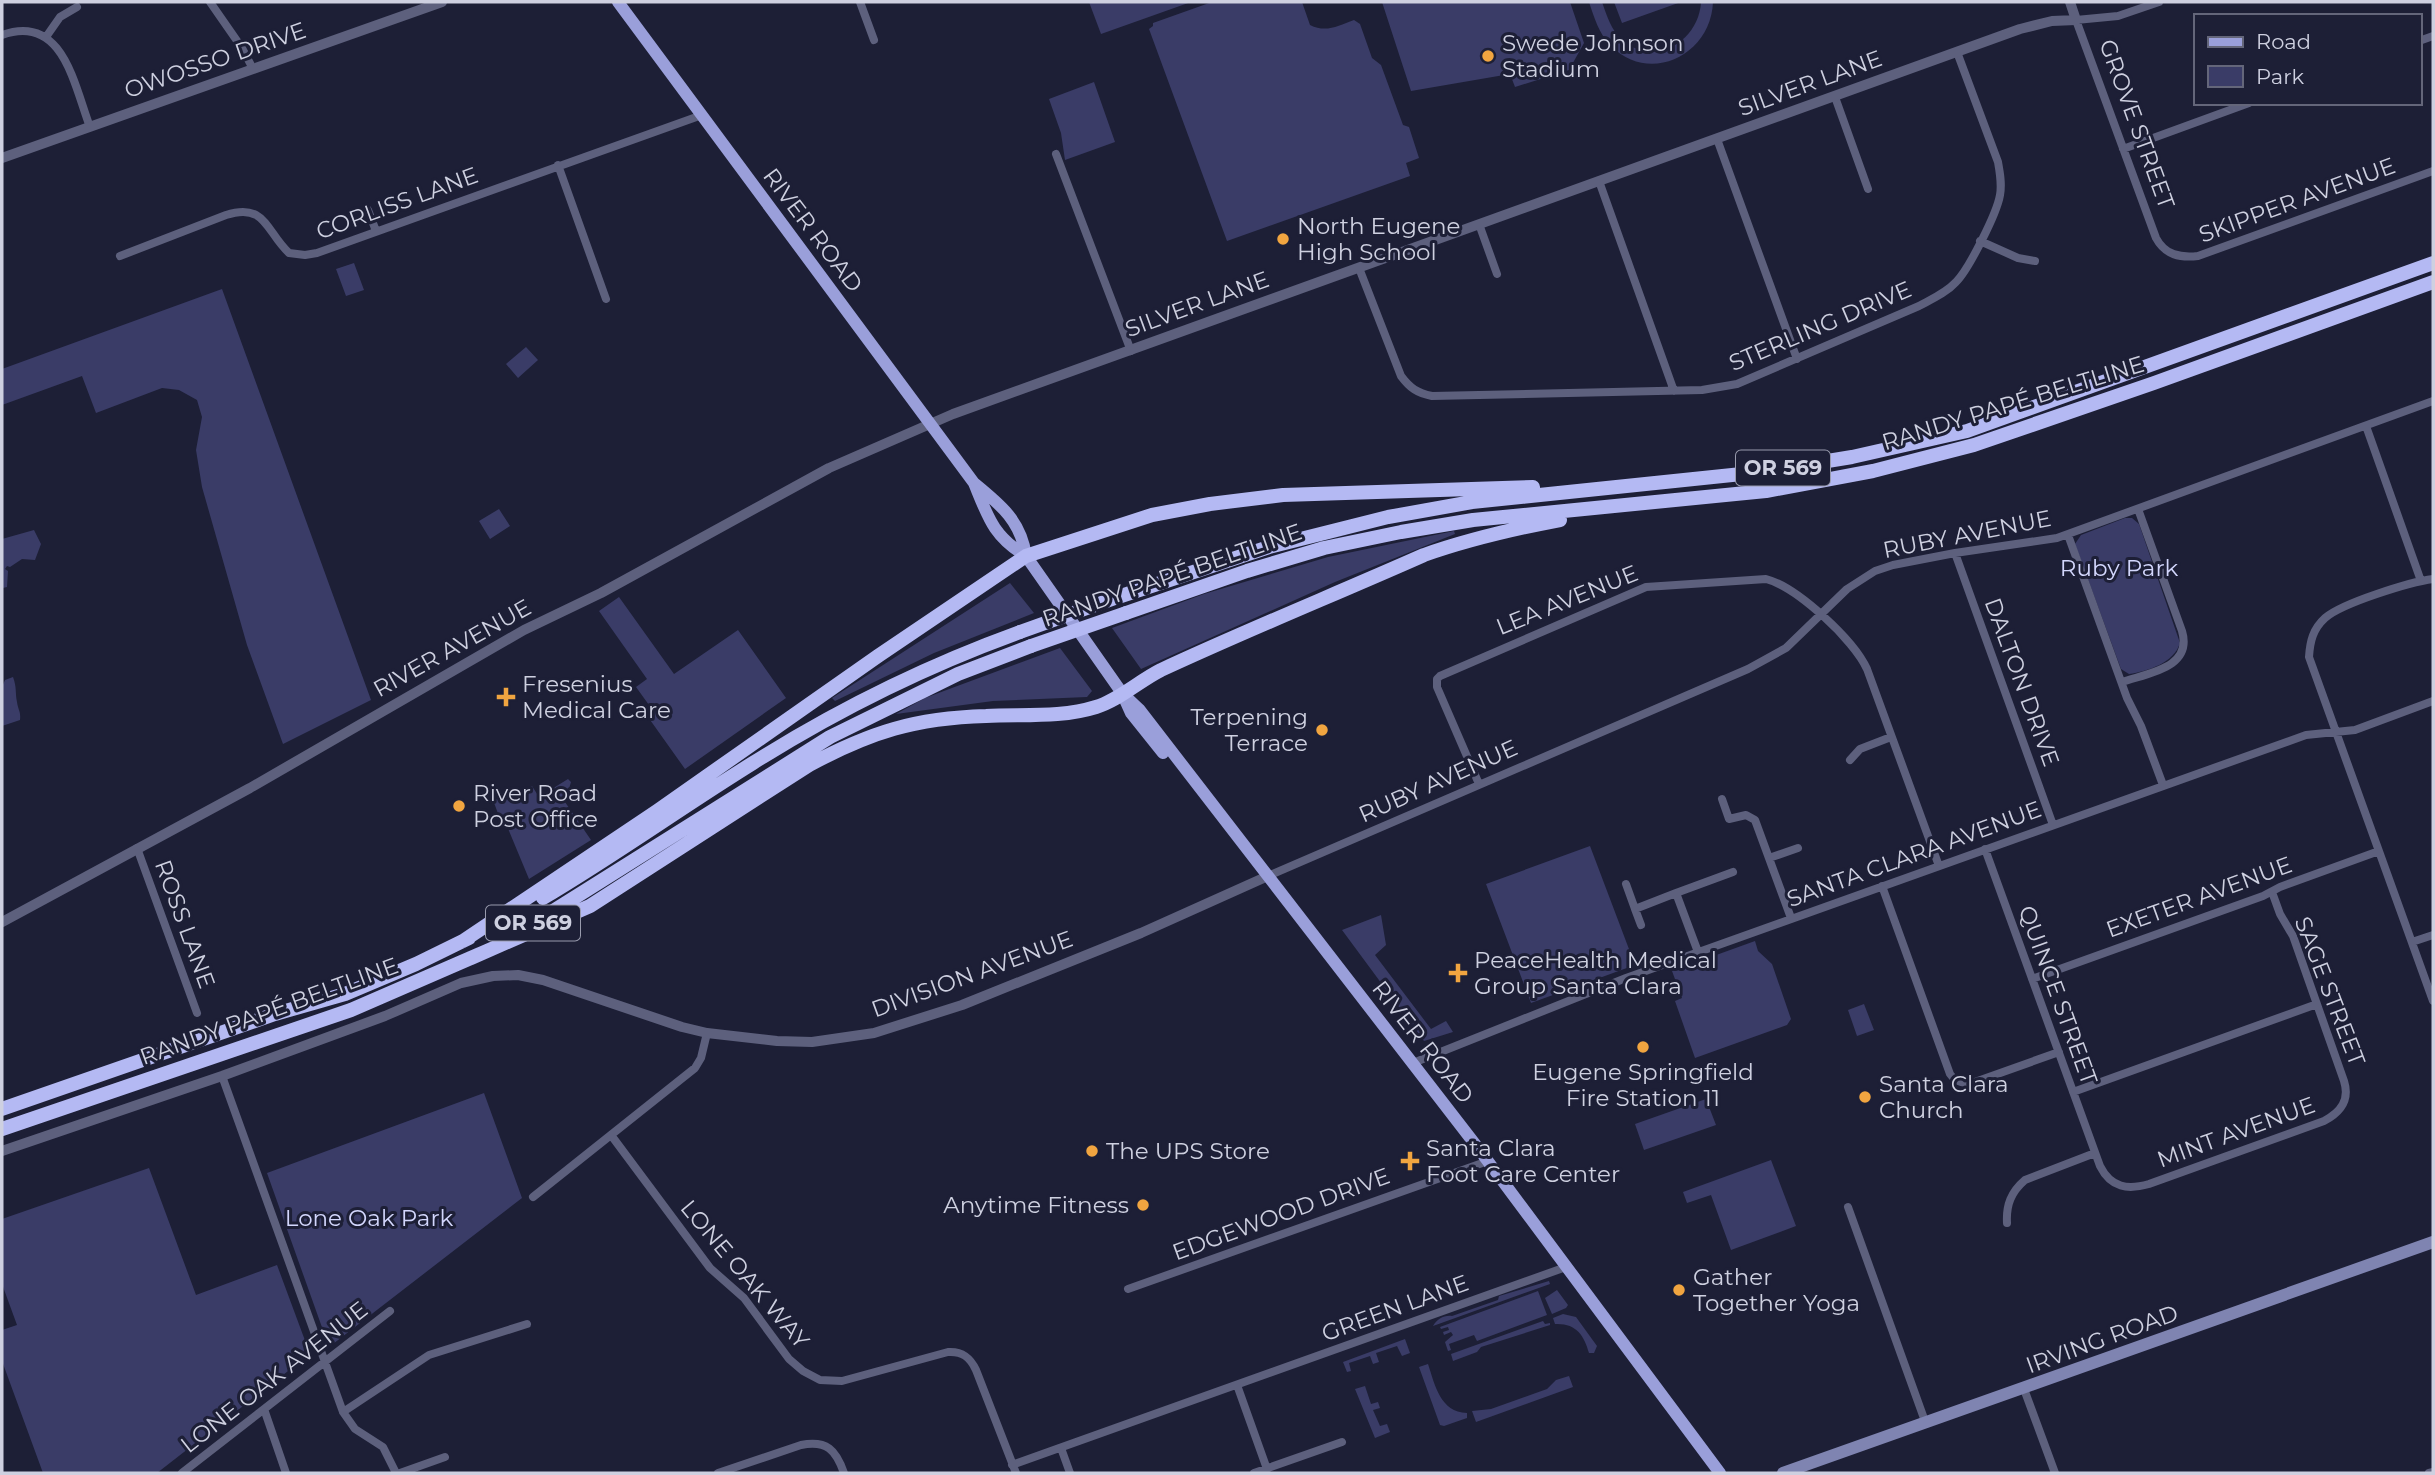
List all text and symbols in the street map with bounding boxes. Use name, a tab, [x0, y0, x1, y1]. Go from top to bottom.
legend	[2194, 14, 2421, 105]
street label: OWOSSO DRIVE	[121, 16, 309, 104]
place label: Swede Johnson Stadium	[1502, 29, 1683, 83]
text: Road	[2256, 29, 2311, 54]
street label: GROVE STREET	[2093, 36, 2181, 213]
street label: SILVER LANE	[1734, 44, 1886, 122]
marker: Swede Johnson Stadium	[1480, 48, 1496, 64]
text: Park	[2256, 64, 2304, 89]
street label: SKIPPER AVENUE	[2195, 151, 2399, 249]
street label: CORLISS LANE	[312, 161, 482, 245]
street label: RIVER ROAD	[757, 162, 869, 298]
place label: North Eugene High School	[1297, 212, 1460, 266]
marker: North Eugene High School	[1275, 231, 1291, 247]
street label: SILVER LANE	[1121, 265, 1273, 343]
street label: STERLING DRIVE	[1725, 275, 1915, 377]
street label: RANDY PAPÉ BELTLINE	[1879, 350, 2147, 456]
road number: OR 569	[1736, 450, 1830, 486]
street label: RUBY AVENUE	[1880, 504, 2054, 564]
street label: RANDY PAPÉ BELTLINE	[1039, 517, 1305, 633]
park label: Ruby Park	[2060, 554, 2178, 582]
street label: LEA AVENUE	[1492, 559, 1642, 641]
street label: RIVER AVENUE	[368, 593, 536, 703]
street label: DALTON DRIVE	[1979, 594, 2065, 770]
place label: Fresenius Medical Care	[522, 670, 671, 724]
marker: Fresenius Medical Care	[496, 687, 516, 707]
place label: Terpening Terrace	[1191, 703, 1308, 757]
marker: Terpening Terrace	[1314, 722, 1330, 738]
street label: RUBY AVENUE	[1354, 733, 1522, 829]
place label: River Road Post Office	[473, 779, 598, 833]
street label: SANTA CLARA AVENUE	[1783, 795, 2045, 913]
marker: River Road Post Office	[451, 798, 467, 814]
street label: EXETER AVENUE	[2102, 850, 2296, 944]
street label: ROSS LANE	[149, 856, 221, 992]
street label: QUINCE STREET	[2013, 902, 2104, 1089]
road number: OR 569	[486, 906, 580, 940]
street label: SAGE STREET	[2289, 913, 2372, 1070]
street label: DIVISION AVENUE	[867, 925, 1077, 1023]
place label: PeaceHealth Medical Group Santa Clara	[1474, 946, 1717, 1000]
street label: RANDY PAPÉ BELTLINE	[136, 951, 402, 1071]
marker: PeaceHealth Medical Group Santa Clara	[1448, 963, 1468, 983]
street label: RIVER ROAD	[1366, 975, 1480, 1109]
marker: Eugene Springfield Fire Station 11	[1635, 1039, 1651, 1055]
place label: Eugene Springfield Fire Station 11	[1532, 1058, 1754, 1112]
place label: Santa Clara Church	[1879, 1070, 2009, 1124]
marker: Santa Clara Church	[1857, 1089, 1873, 1105]
street label: MINT AVENUE	[2153, 1090, 2319, 1174]
place label: Santa Clara Foot Care Center	[1426, 1134, 1620, 1188]
place label: The UPS Store	[1106, 1137, 1270, 1165]
marker: The UPS Store	[1084, 1143, 1100, 1159]
marker: Santa Clara Foot Care Center	[1400, 1151, 1420, 1171]
street label: EDGEWOOD DRIVE	[1168, 1162, 1394, 1266]
place label: Anytime Fitness	[943, 1191, 1129, 1219]
street label: LONE OAK WAY	[675, 1194, 816, 1354]
marker: Anytime Fitness	[1135, 1197, 1151, 1213]
park label: Lone Oak Park	[285, 1204, 453, 1232]
place label: Gather Together Yoga	[1693, 1263, 1860, 1317]
street label: GREEN LANE	[1318, 1269, 1472, 1347]
marker: Gather Together Yoga	[1671, 1282, 1687, 1298]
street label: LONE OAK AVENUE	[175, 1295, 373, 1459]
street label: IRVING ROAD	[2022, 1298, 2182, 1380]

